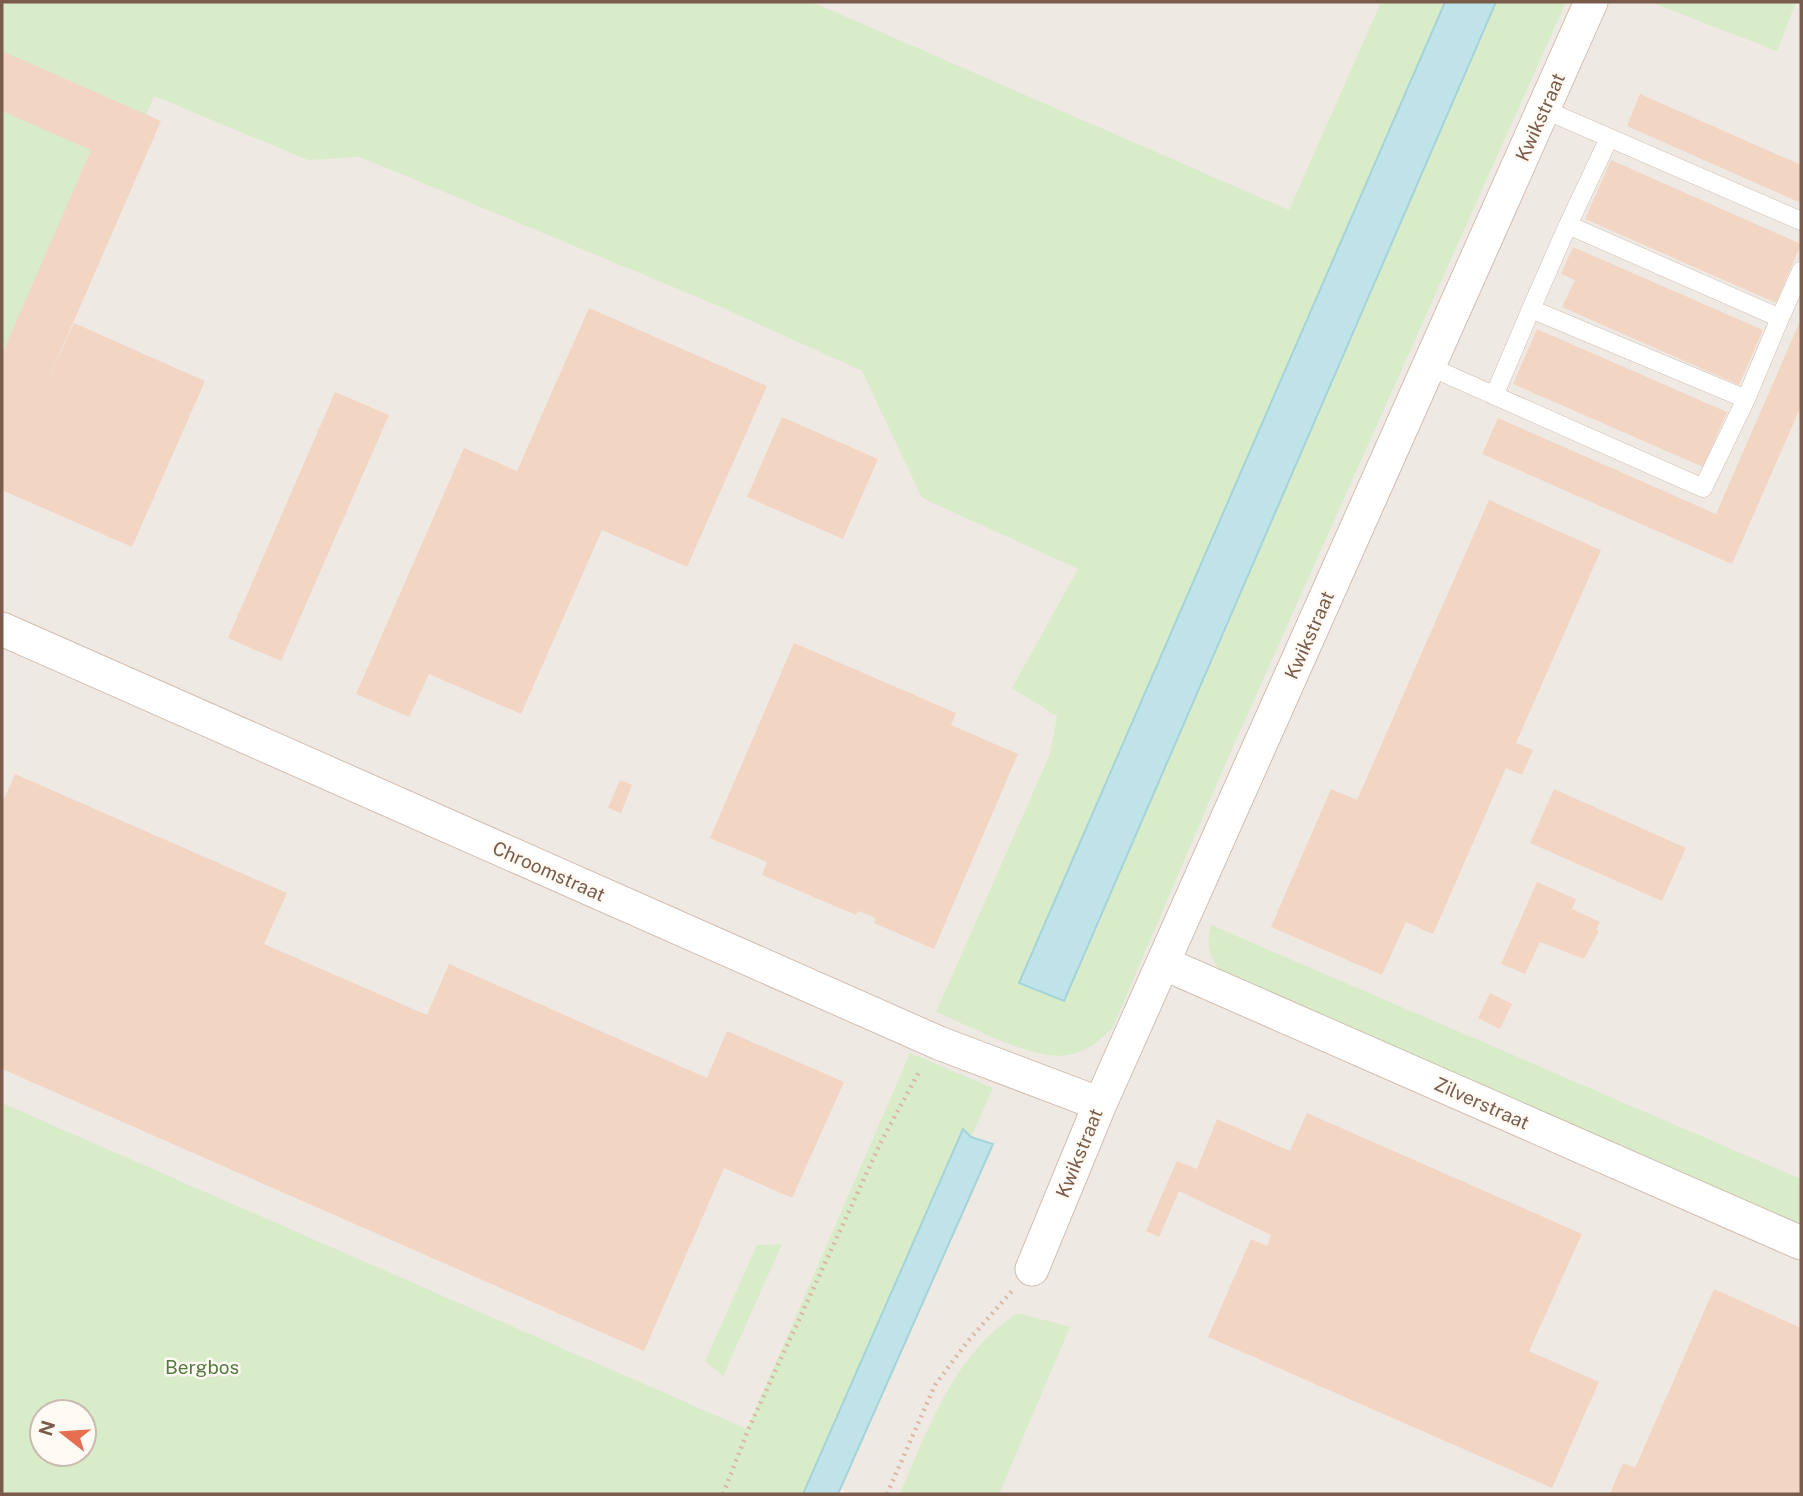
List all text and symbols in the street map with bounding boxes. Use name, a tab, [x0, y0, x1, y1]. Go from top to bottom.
street label: Kwikstraat	[1511, 70, 1569, 164]
street label: Kwikstraat	[1280, 588, 1338, 682]
street label: Chroomstraat	[489, 836, 609, 906]
street label: Zilverstraat	[1431, 1072, 1533, 1134]
street label: Kwikstraat	[1051, 1105, 1107, 1201]
park label: Bergbos	[165, 1356, 239, 1378]
north arrow	[28, 1398, 98, 1468]
text: N	[34, 1418, 59, 1438]

